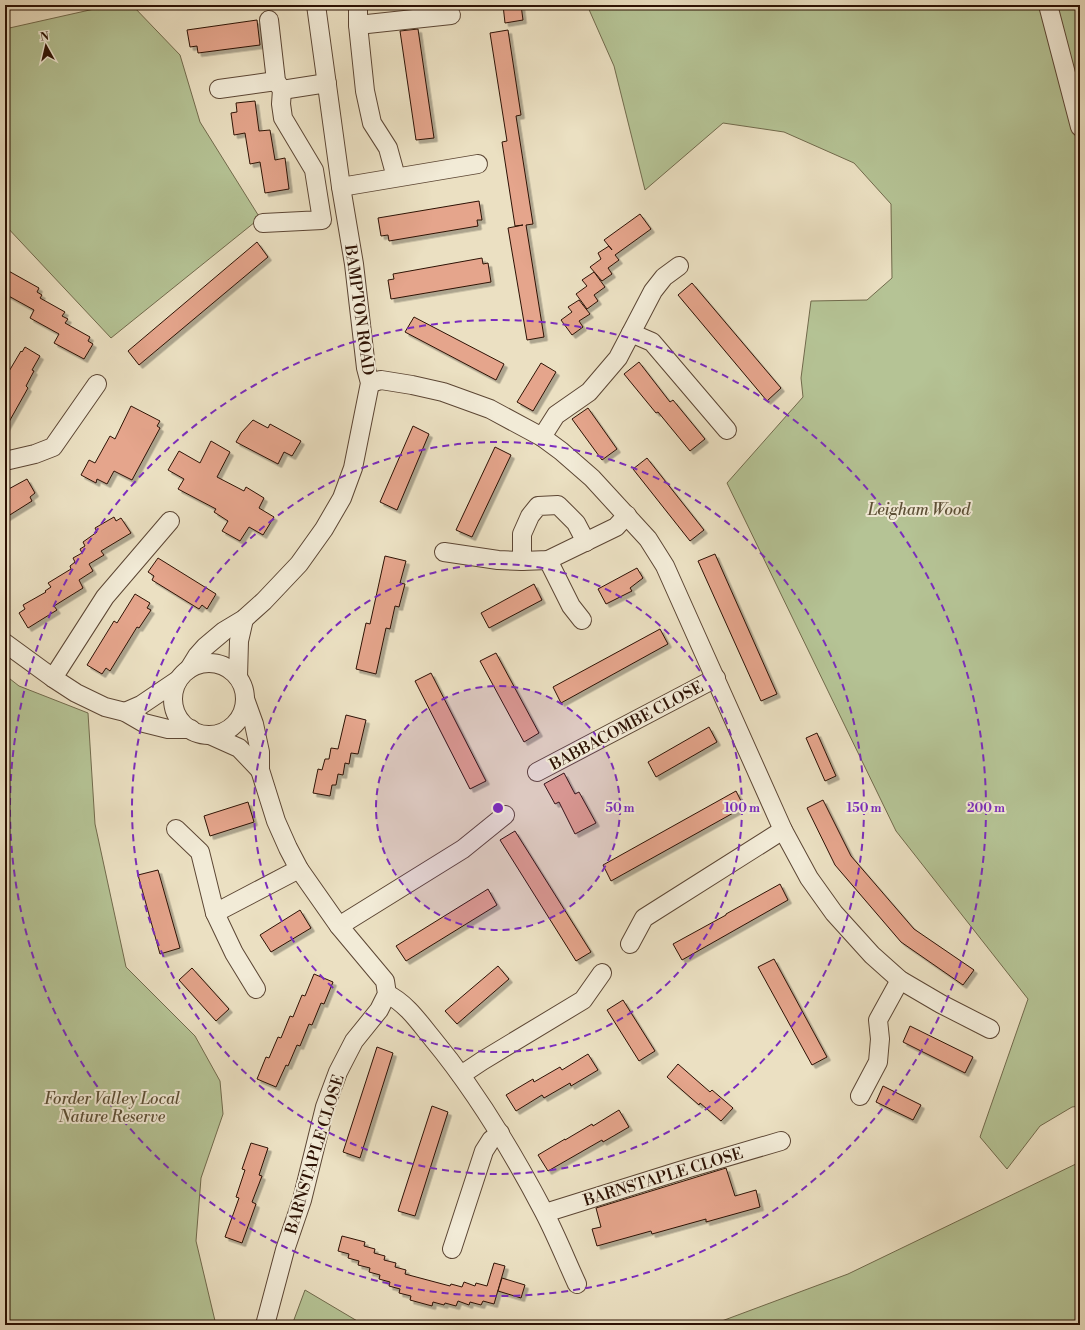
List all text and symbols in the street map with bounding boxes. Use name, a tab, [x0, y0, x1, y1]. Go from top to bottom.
north arrow	[26, 26, 66, 66]
text: N	[39, 30, 50, 45]
street label: BAMPTON ROAD	[340, 242, 378, 377]
park label: Leigham Wood	[867, 500, 971, 520]
street label: BABBACOMBE CLOSE	[545, 677, 707, 775]
centre of rings	[491, 801, 505, 815]
text: 50 m	[605, 801, 635, 816]
text: 100 m	[724, 801, 760, 816]
text: 150 m	[847, 801, 881, 816]
text: 200 m	[967, 801, 1005, 816]
street label: BARNSTAPLE CLOSE	[281, 1072, 349, 1237]
park label: Forder Valley Local Nature Reserve	[44, 1089, 181, 1127]
street label: BARNSTAPLE CLOSE	[580, 1143, 745, 1211]

